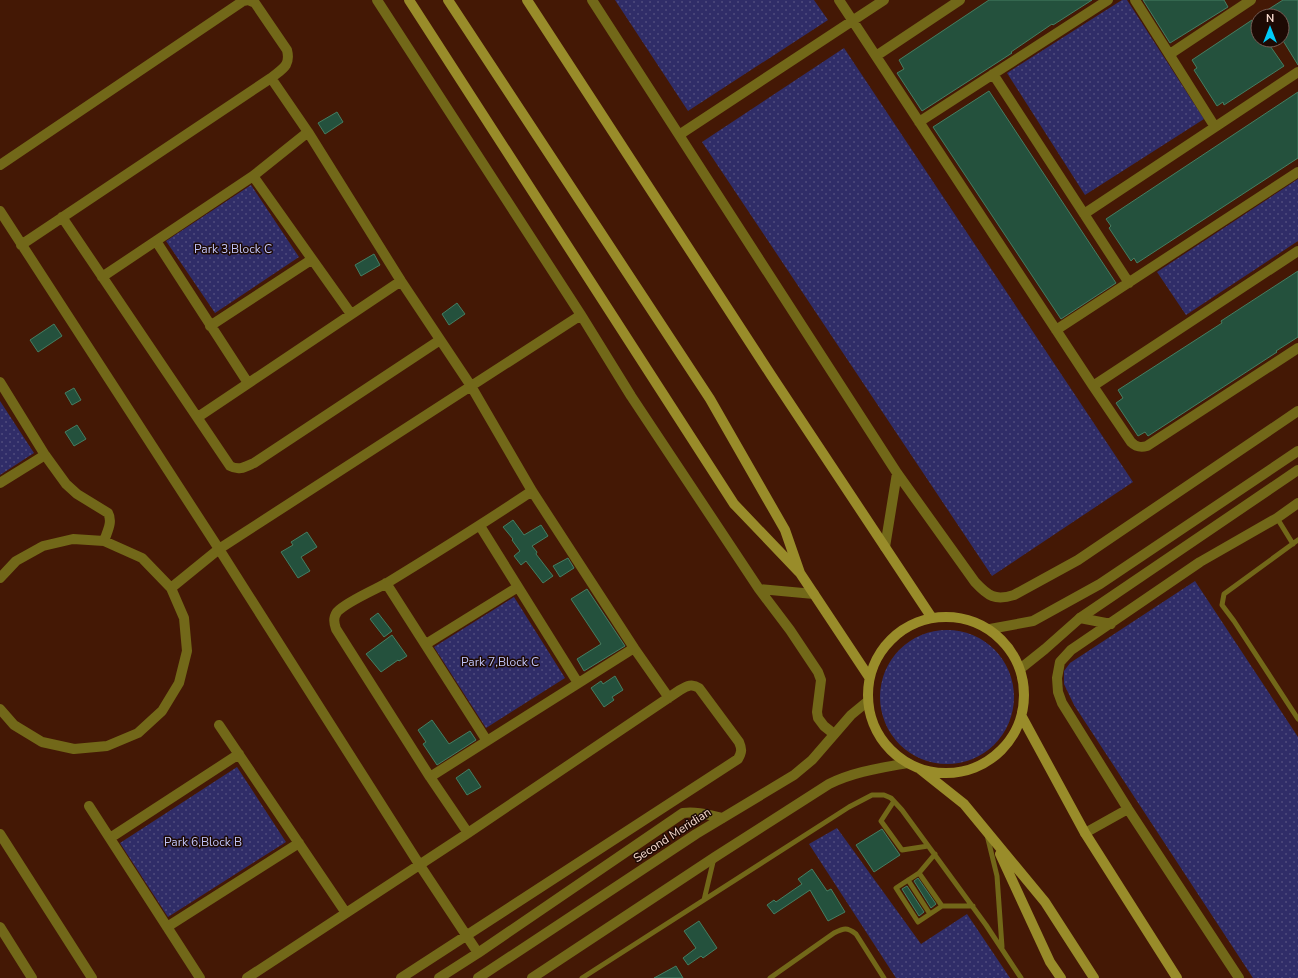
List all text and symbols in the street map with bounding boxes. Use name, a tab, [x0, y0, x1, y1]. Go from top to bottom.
north arrow	[1250, 8, 1290, 48]
text: N	[1266, 11, 1274, 26]
park label: Park 3,Block C	[194, 241, 272, 257]
park label: Park 7,Block C	[461, 654, 539, 670]
street label: Second Meridian	[630, 804, 714, 866]
park label: Park 6,Block B	[164, 834, 242, 850]

